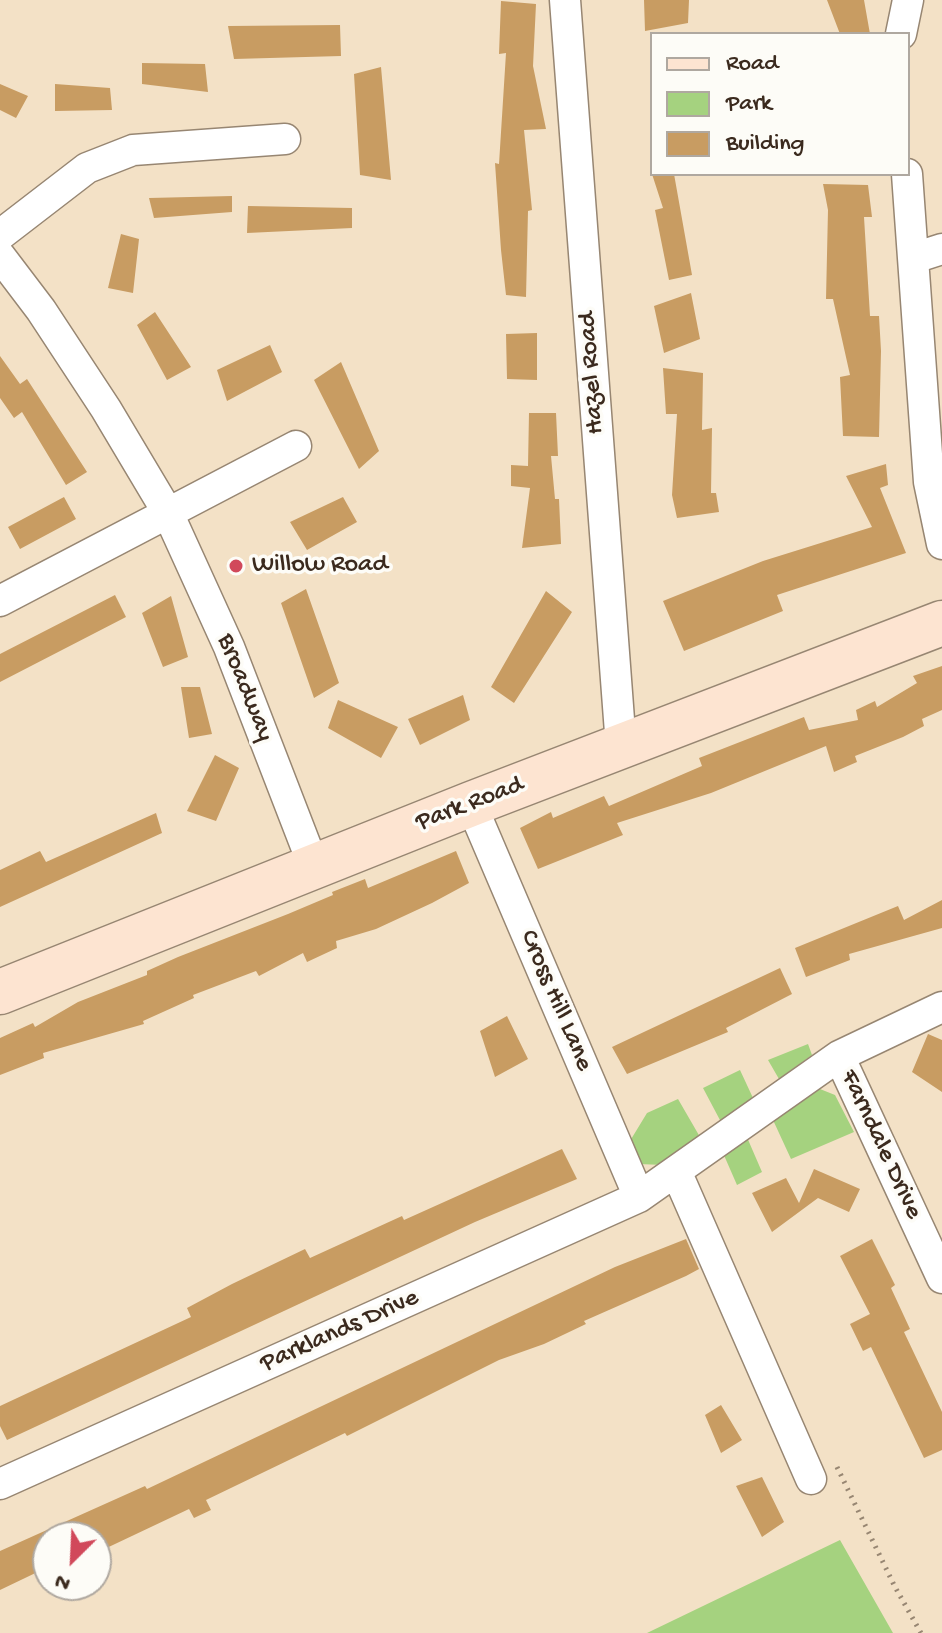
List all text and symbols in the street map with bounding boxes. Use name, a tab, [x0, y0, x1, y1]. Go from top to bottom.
legend	[650, 32, 910, 176]
text: Road	[726, 50, 778, 79]
text: Park	[726, 90, 772, 119]
text: Building	[726, 130, 804, 159]
street label: Hazel Road	[573, 311, 613, 435]
place label: Willow Road	[252, 550, 388, 582]
marker: Willow Road	[227, 557, 245, 575]
street label: Broadway	[208, 630, 280, 746]
street label: Park Road	[412, 770, 528, 840]
street label: Cross Hill Lane	[511, 926, 599, 1076]
street label: Farndale Drive	[832, 1065, 928, 1225]
street label: Parklands Drive	[256, 1283, 424, 1381]
north arrow	[32, 1521, 112, 1601]
text: N	[51, 1566, 75, 1596]

